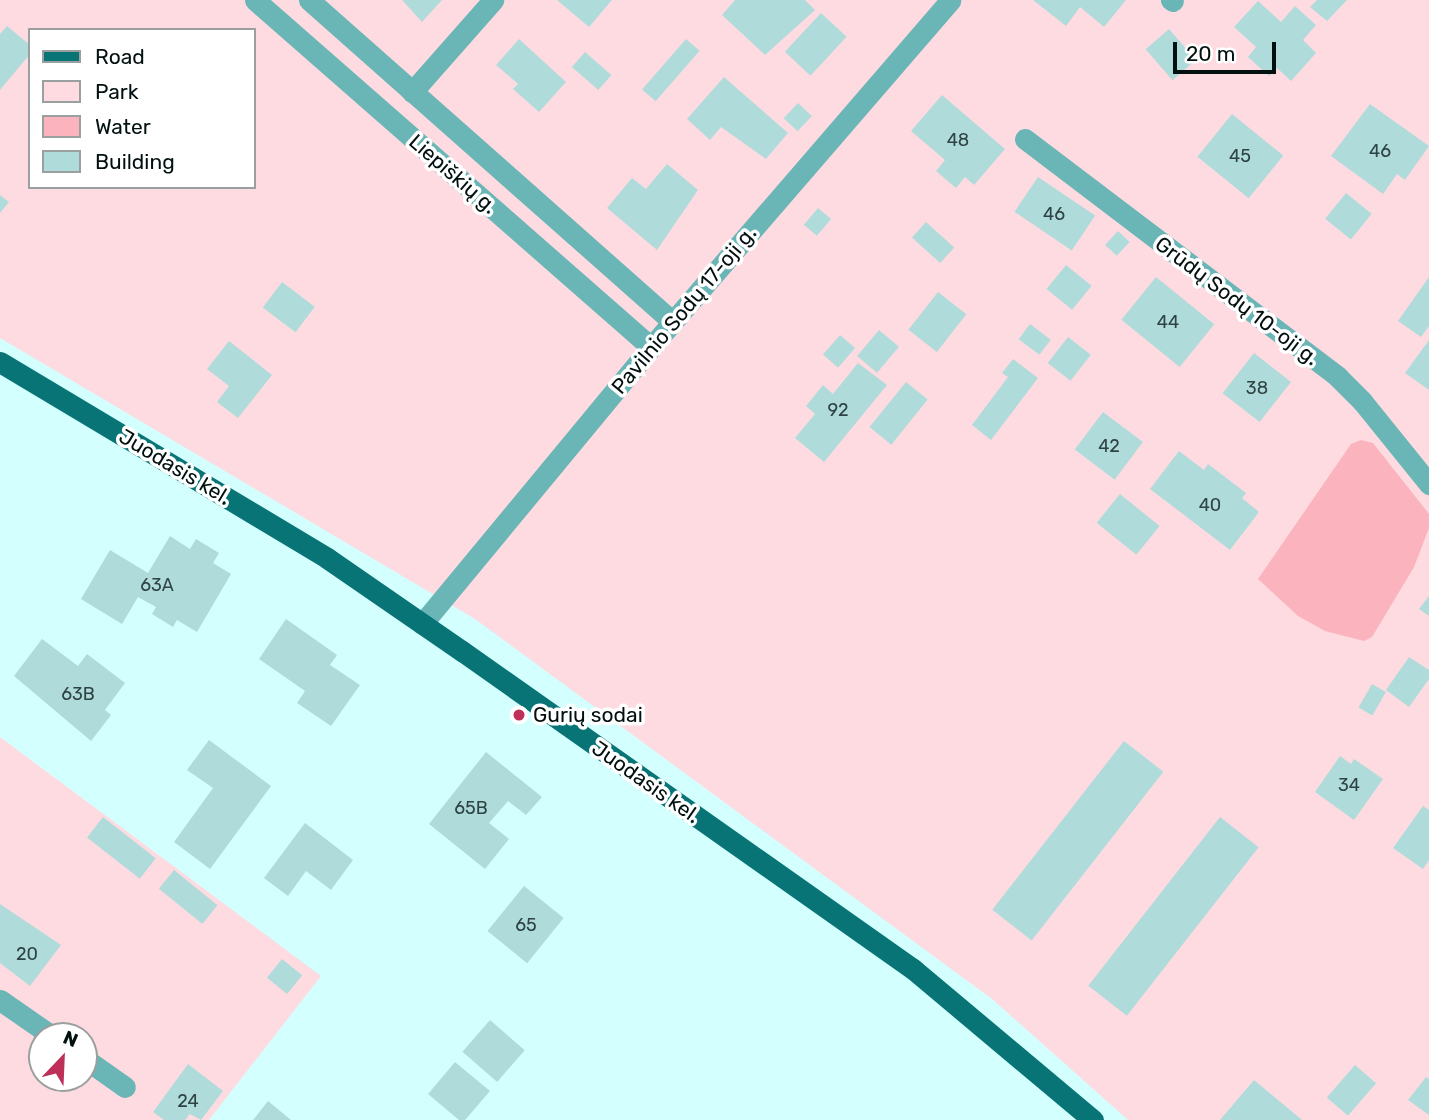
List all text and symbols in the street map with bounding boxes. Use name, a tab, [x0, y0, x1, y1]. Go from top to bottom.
legend	[28, 28, 256, 189]
scale bar	[1177, 28, 1280, 72]
text: 20 m	[1186, 41, 1235, 66]
text: Road	[95, 44, 145, 69]
text: Park	[95, 79, 139, 104]
text: Water	[95, 114, 151, 139]
street label: Liepiškių g.	[404, 129, 502, 219]
house number: 48	[947, 129, 969, 151]
house number: 46	[1369, 140, 1391, 162]
house number: 45	[1229, 145, 1251, 167]
text: Building	[95, 149, 175, 174]
house number: 46	[1043, 203, 1065, 225]
street label: Pavilnio Sodų 17-oji g.	[606, 221, 762, 399]
street label: Grūdų Sodų 10-oji g.	[1150, 231, 1324, 371]
house number: 44	[1157, 311, 1179, 333]
house number: 38	[1246, 377, 1268, 399]
house number: 92	[827, 399, 849, 421]
street label: Juodasis kel.	[114, 424, 236, 510]
house number: 42	[1098, 435, 1120, 457]
house number: 40	[1199, 494, 1221, 516]
house number: 63A	[140, 574, 174, 596]
house number: 63B	[61, 683, 95, 705]
place label: Gurių sodai	[533, 702, 643, 728]
marker: Gurių sodai	[511, 707, 527, 723]
street label: Juodasis kel.	[587, 736, 705, 828]
house number: 34	[1338, 774, 1360, 796]
house number: 65B	[454, 797, 488, 819]
house number: 65	[515, 914, 537, 936]
house number: 20	[16, 943, 38, 965]
north arrow	[28, 1022, 98, 1092]
text: N	[60, 1026, 81, 1052]
house number: 24	[177, 1090, 199, 1112]

